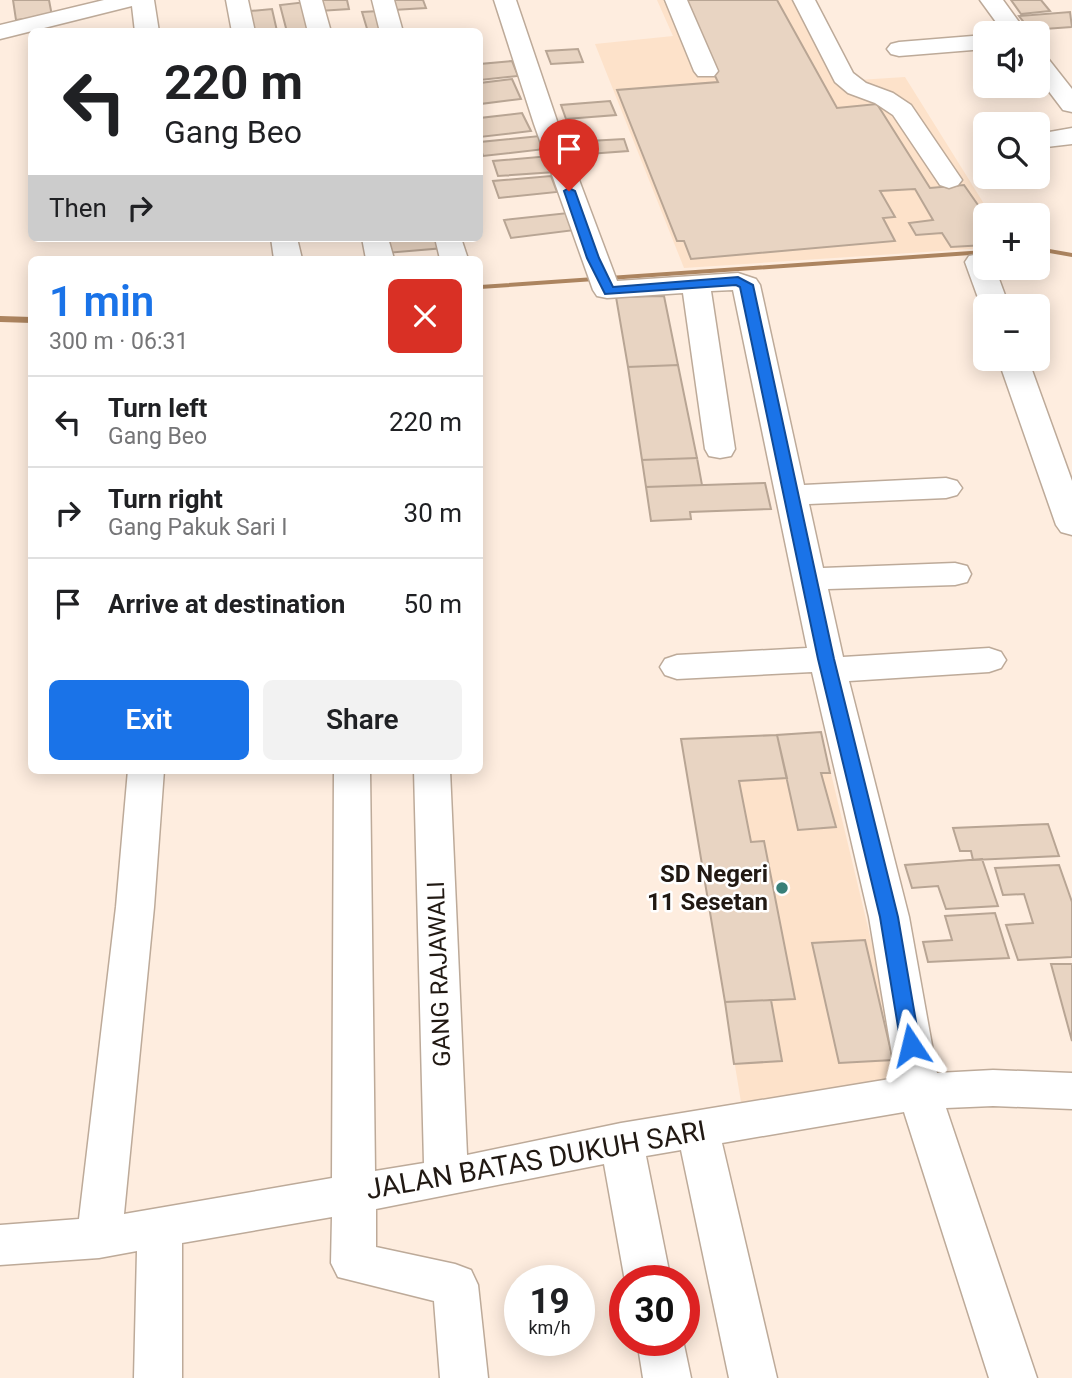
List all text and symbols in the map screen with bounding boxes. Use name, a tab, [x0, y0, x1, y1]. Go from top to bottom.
map controls	[973, 21, 1050, 371]
button: sound	[973, 21, 1050, 98]
text: 220 m	[164, 54, 303, 111]
icon: left	[49, 56, 140, 147]
button: search	[973, 112, 1050, 189]
text: Gang Beo	[164, 113, 302, 151]
pin	[539, 119, 599, 191]
icon: arrive	[550, 130, 588, 168]
icon: right	[121, 189, 159, 227]
text: Then	[49, 193, 107, 223]
button: +	[973, 203, 1050, 280]
text: 1 min	[49, 277, 154, 326]
button: close	[388, 279, 462, 353]
button: −	[973, 294, 1050, 371]
text: 300 m · 06:31	[49, 328, 188, 355]
text: Turn left	[108, 393, 207, 423]
icon: left	[49, 403, 87, 441]
text: 220 m	[389, 407, 462, 437]
text: Gang Beo	[108, 423, 207, 450]
text: Turn right	[108, 484, 223, 514]
icon: right	[49, 494, 87, 532]
text: 30 m	[404, 498, 462, 528]
text: Gang Pakuk Sari I	[108, 514, 288, 541]
icon: arrive	[49, 585, 87, 623]
text: Arrive at destination	[108, 589, 345, 619]
text: 50 m	[404, 589, 462, 619]
button: Exit	[49, 680, 249, 760]
button: Share	[263, 680, 462, 760]
place label: SD Negeri 11 Sesetan	[647, 860, 768, 916]
marker: SD Negeri 11 Sesetan	[774, 880, 790, 896]
street label: GANG RAJAWALI	[422, 881, 456, 1067]
position arrow	[874, 1008, 948, 1082]
street label: JALAN BATAS DUKUH SARI	[364, 1114, 708, 1206]
speed limit sign: 30	[609, 1265, 700, 1356]
text: 19	[529, 1281, 570, 1322]
text: km/h	[528, 1317, 571, 1338]

